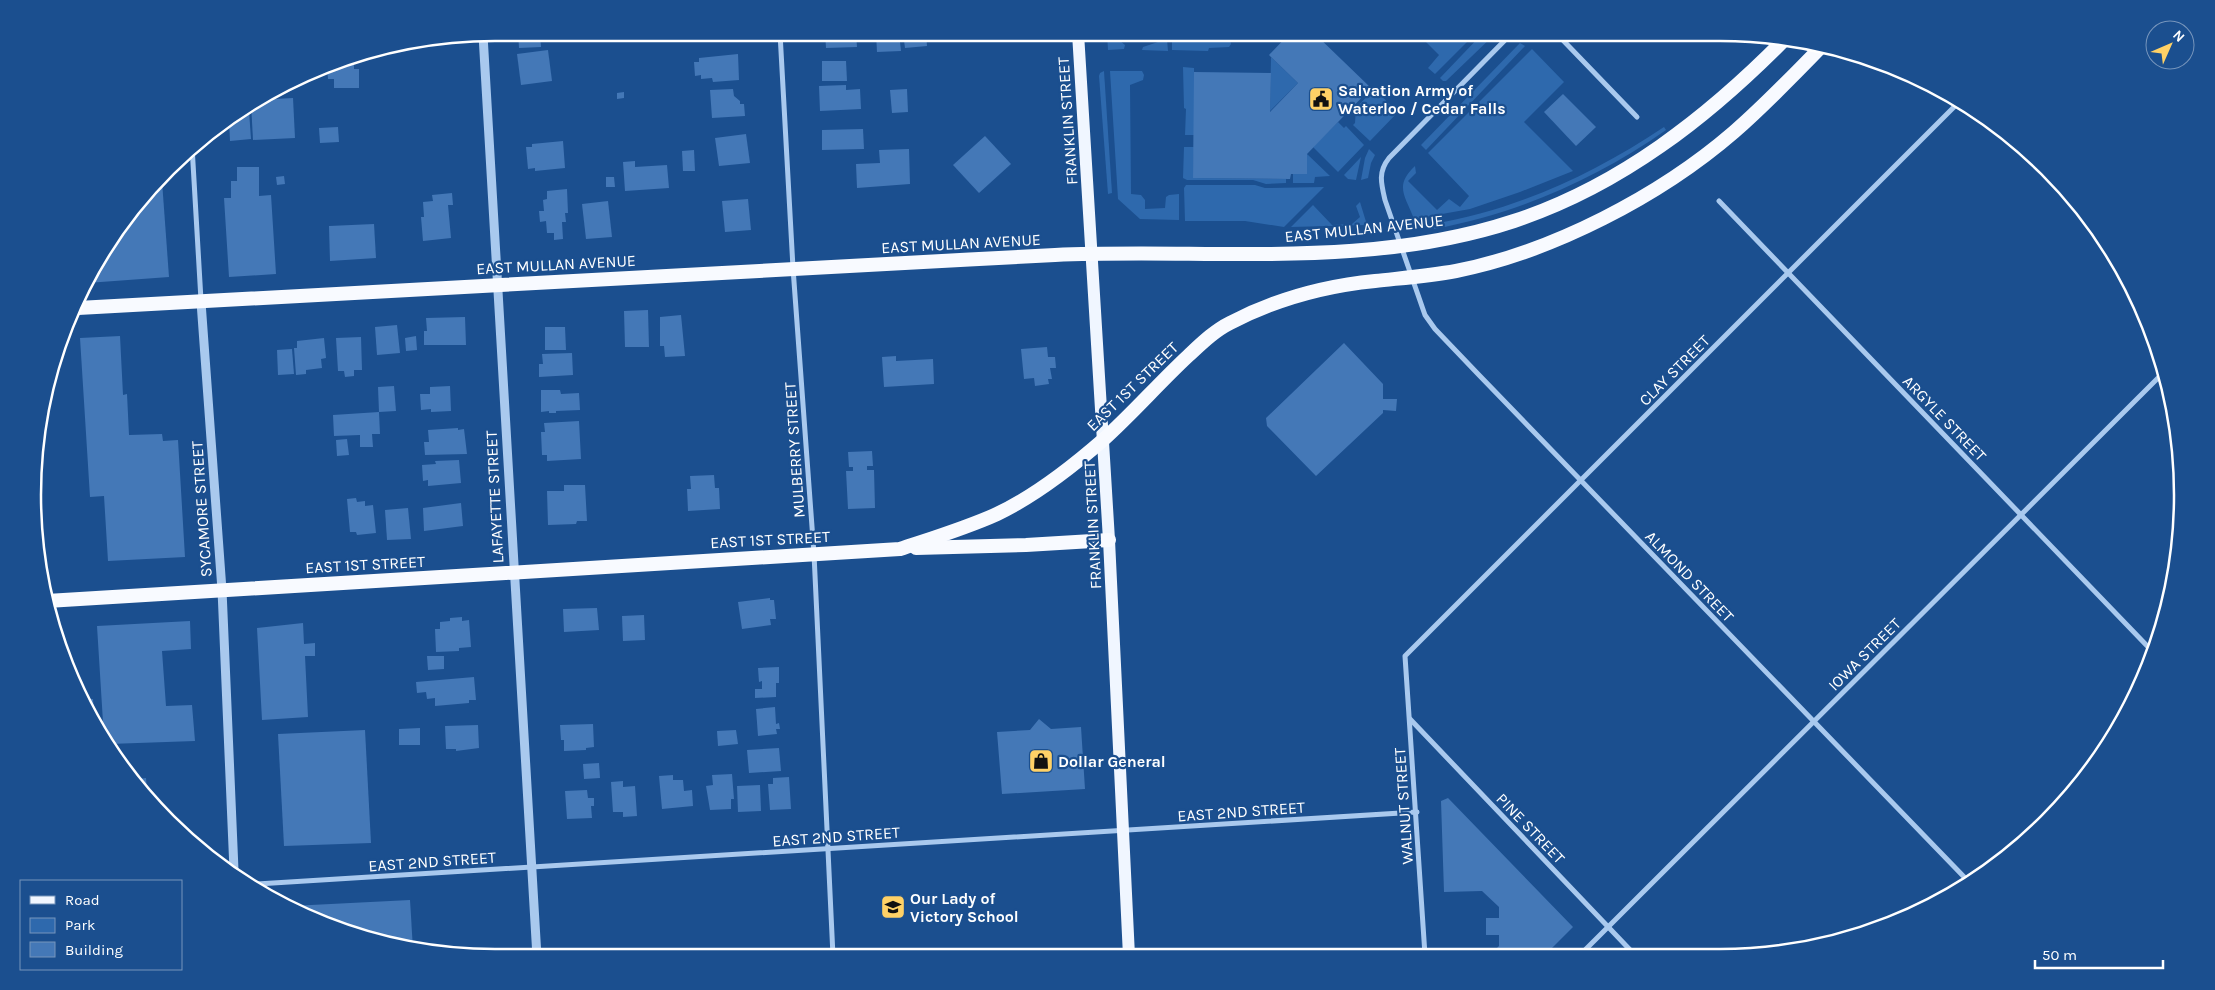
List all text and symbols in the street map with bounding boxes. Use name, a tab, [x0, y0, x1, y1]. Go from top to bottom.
north arrow	[2145, 20, 2195, 70]
text: N	[2169, 27, 2188, 46]
street label: FRANKLIN STREET	[1054, 56, 1081, 186]
place label: Salvation Army of Waterloo / Cedar Falls	[1338, 81, 1506, 118]
public building icon: Salvation Army of Waterloo / Cedar Falls	[1308, 86, 1334, 112]
street label: EAST MULLAN AVENUE	[1284, 211, 1444, 246]
street label: EAST MULLAN AVENUE	[881, 230, 1041, 257]
street label: EAST MULLAN AVENUE	[476, 251, 636, 278]
street label: CLAY STREET	[1635, 331, 1714, 410]
street label: EAST 1ST STREET	[1083, 338, 1182, 435]
street label: ARGYLE STREET	[1899, 372, 1990, 465]
street label: MULBERRY STREET	[780, 381, 809, 518]
street label: LAFAYETTE STREET	[482, 430, 507, 564]
street label: SYCAMORE STREET	[187, 440, 216, 578]
street label: FRANKLIN STREET	[1080, 460, 1105, 589]
street label: EAST 1ST STREET	[710, 527, 830, 552]
street label: ALMOND STREET	[1641, 527, 1738, 626]
street label: EAST 1ST STREET	[305, 552, 425, 577]
street label: IOWA STREET	[1824, 614, 1905, 695]
street label: WALNUT STREET	[1390, 747, 1417, 865]
shop icon: Dollar General	[1028, 748, 1054, 774]
place label: Dollar General	[1058, 752, 1166, 771]
street label: PINE STREET	[1492, 789, 1569, 868]
street label: EAST 2ND STREET	[1177, 798, 1305, 825]
street label: EAST 2ND STREET	[772, 823, 900, 850]
street label: EAST 2ND STREET	[368, 848, 496, 875]
legend	[20, 880, 182, 970]
place label: Our Lady of Victory School	[910, 889, 1019, 926]
text: Road	[65, 891, 100, 909]
school or university icon: Our Lady of Victory School	[880, 894, 906, 920]
text: Park	[65, 916, 95, 934]
scale bar	[2035, 938, 2162, 970]
text: Building	[65, 941, 123, 959]
text: 50 m	[2042, 946, 2077, 964]

